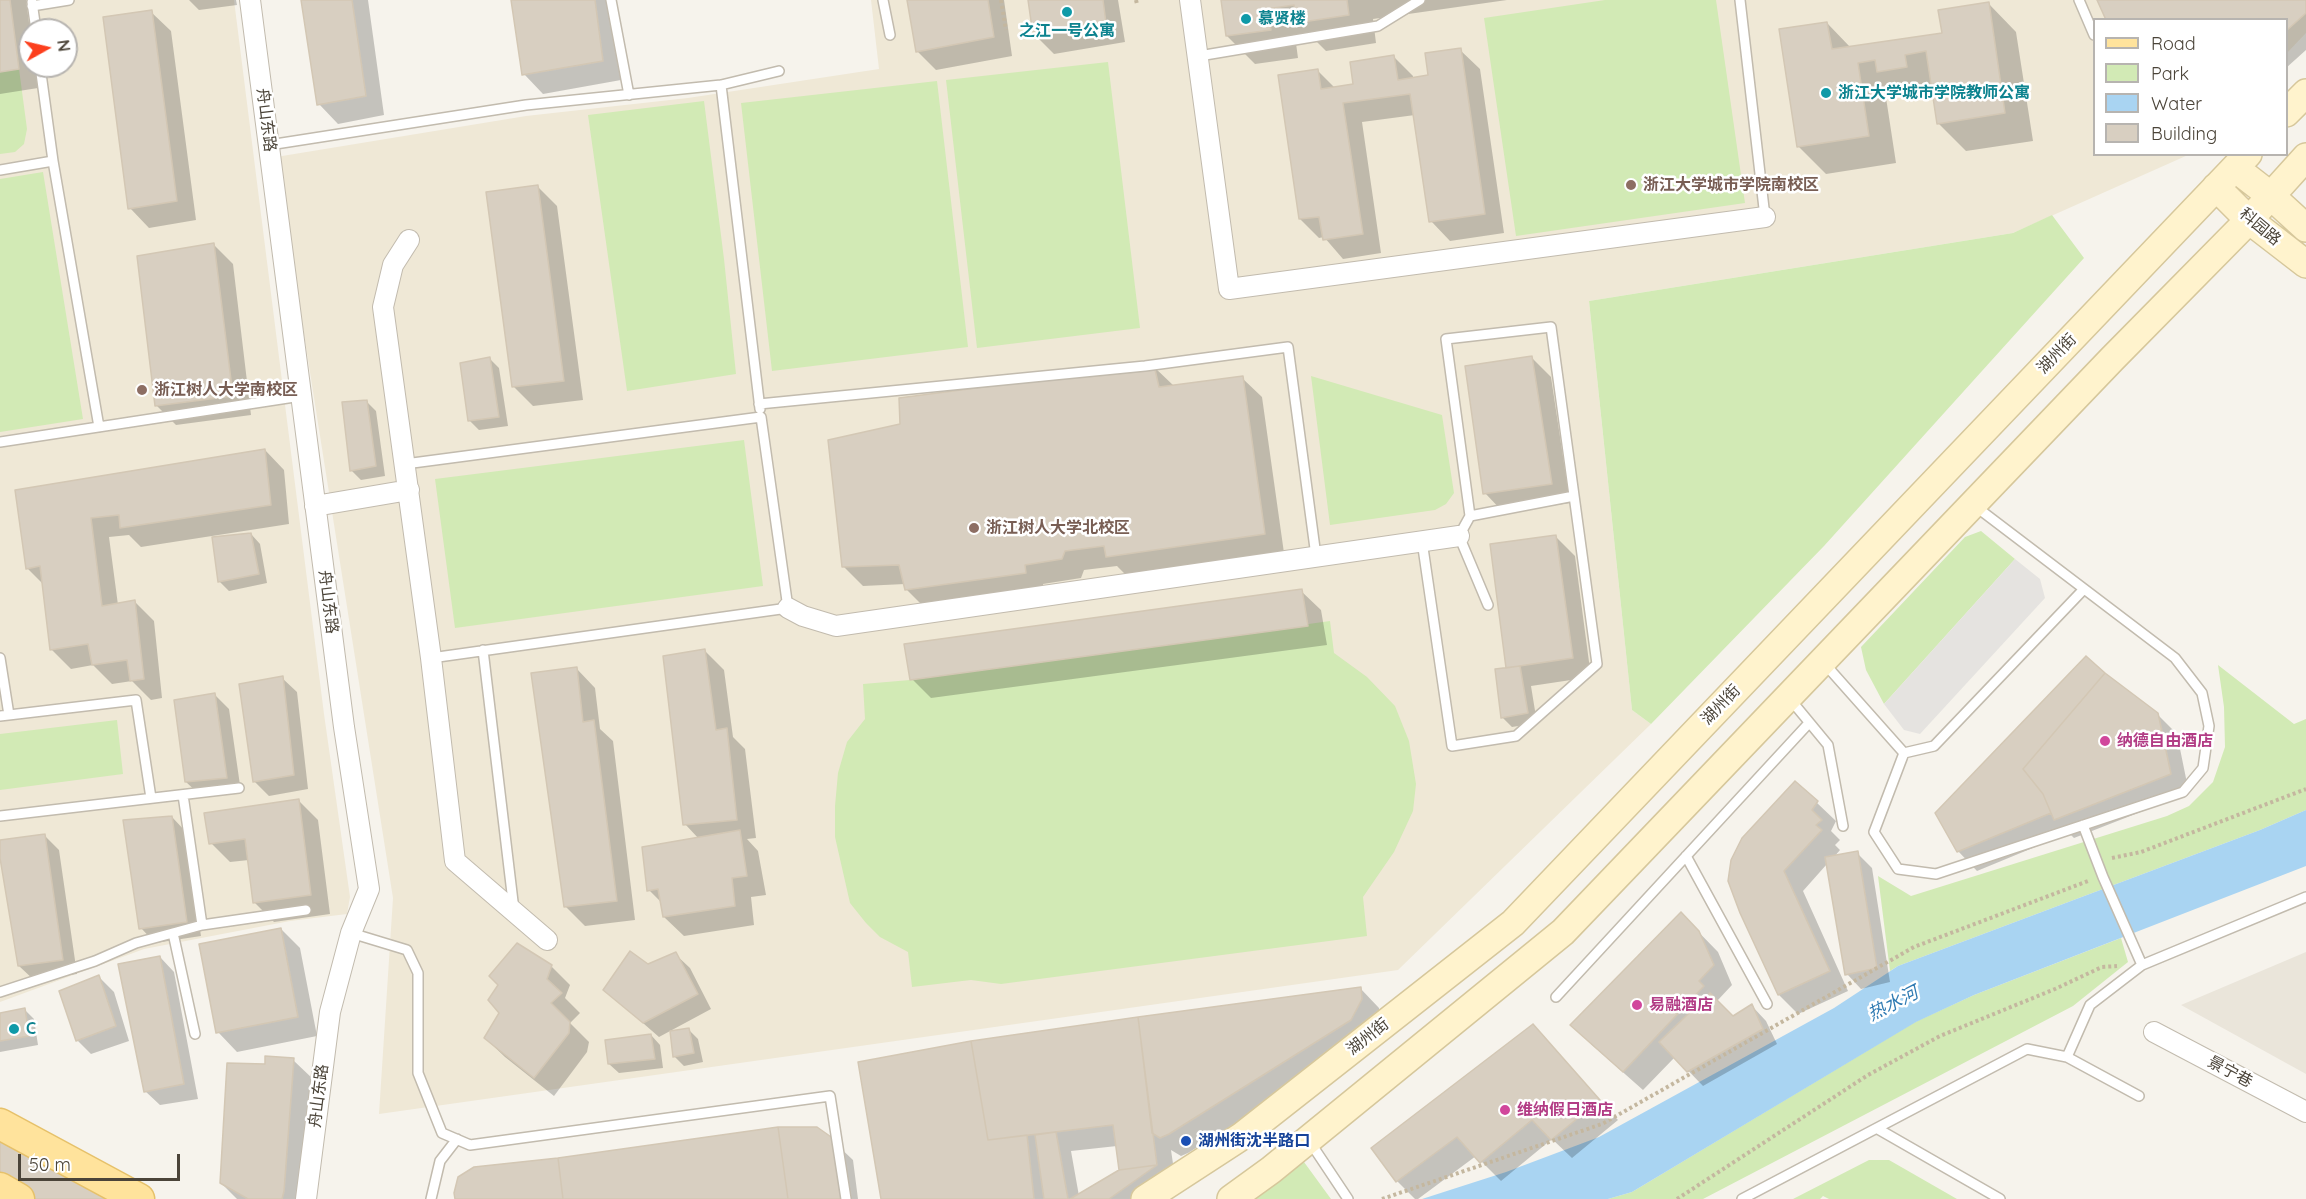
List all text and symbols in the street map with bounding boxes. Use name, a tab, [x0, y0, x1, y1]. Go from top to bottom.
marker: 之江一号公寓	[1060, 5, 1074, 19]
place label: 慕贤楼	[1258, 9, 1306, 29]
marker: 慕贤楼	[1239, 12, 1253, 26]
north arrow	[18, 18, 78, 78]
legend	[2093, 18, 2288, 156]
place label: 之江一号公寓	[1019, 21, 1115, 41]
text: Road	[2151, 32, 2196, 55]
text: N	[53, 39, 75, 53]
text: Park	[2151, 62, 2189, 85]
place label: 浙江大学城市学院教师公寓	[1838, 83, 2030, 103]
marker: 浙江大学城市学院教师公寓	[1819, 86, 1833, 100]
street label: 舟山东路	[253, 87, 279, 153]
text: Water	[2151, 92, 2202, 115]
text: Building	[2151, 122, 2217, 145]
place label: 浙江大学城市学院南校区	[1643, 175, 1819, 195]
marker: 浙江大学城市学院南校区	[1624, 178, 1638, 192]
street label: 科园路	[2235, 204, 2285, 250]
street label: 湖州街	[2033, 330, 2081, 378]
place label: 浙江树人大学南校区	[154, 380, 298, 400]
marker: 浙江树人大学南校区	[135, 383, 149, 397]
place label: 浙江树人大学北校区	[986, 518, 1130, 538]
marker: 浙江树人大学北校区	[967, 521, 981, 535]
street label: 舟山东路	[315, 569, 341, 635]
street label: 湖州街	[1697, 681, 1745, 729]
place label: 纳德自由酒店	[2117, 731, 2213, 751]
marker: 纳德自由酒店	[2098, 734, 2112, 748]
water label: 热水河	[1864, 982, 1922, 1026]
place label: 易融酒店	[1649, 995, 1713, 1015]
marker: 易融酒店	[1630, 998, 1644, 1012]
street label: 湖州街	[1343, 1015, 1393, 1059]
place label: C	[26, 1019, 36, 1039]
marker: C	[7, 1022, 21, 1036]
street label: 景宁巷	[2204, 1052, 2256, 1092]
street label: 舟山东路	[306, 1063, 332, 1129]
place label: 维纳假日酒店	[1517, 1100, 1613, 1120]
marker: 维纳假日酒店	[1498, 1103, 1512, 1117]
place label: 湖州街沈半路口	[1198, 1131, 1310, 1151]
marker: 湖州街沈半路口	[1179, 1134, 1193, 1148]
scale bar	[21, 1142, 183, 1180]
text: 50 m	[29, 1153, 71, 1176]

